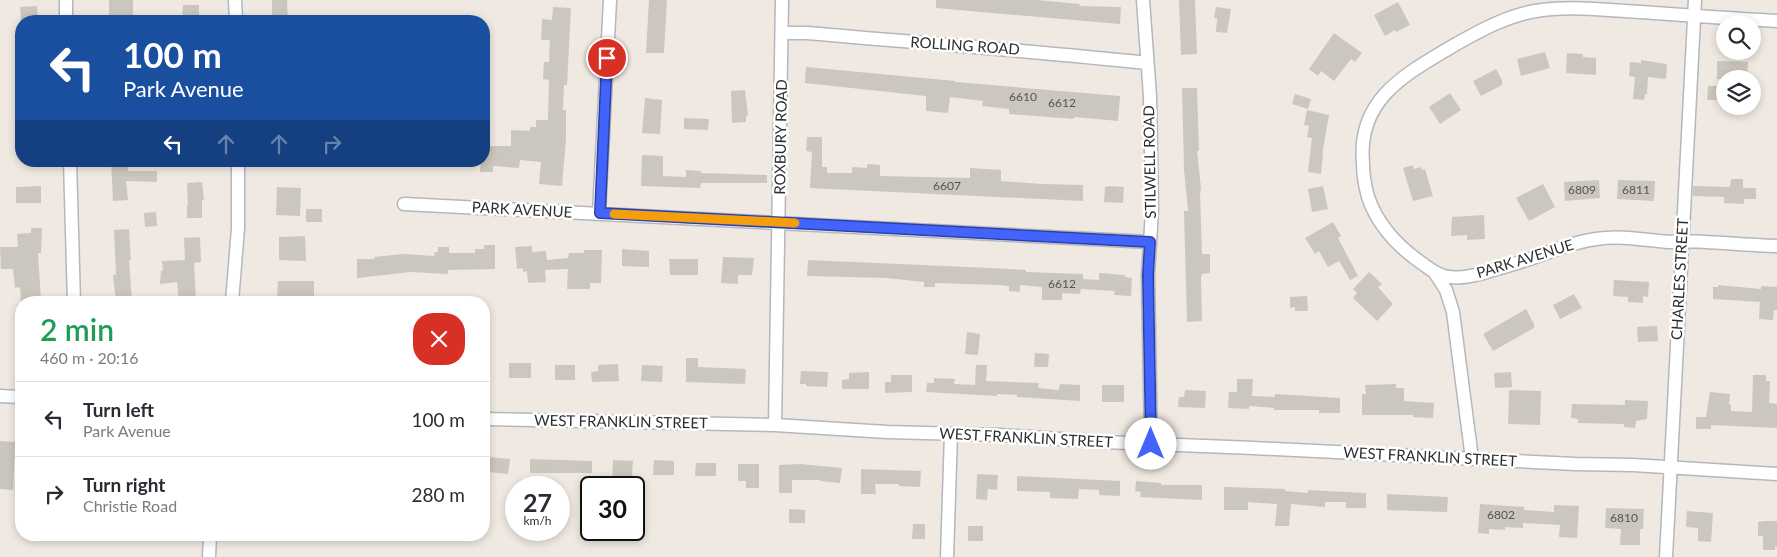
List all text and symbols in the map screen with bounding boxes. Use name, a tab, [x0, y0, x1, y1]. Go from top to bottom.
map controls	[1716, 15, 1761, 115]
button: search	[1716, 15, 1761, 60]
street label: ROLLING ROAD	[910, 32, 1020, 58]
text: 100 m	[123, 33, 222, 75]
icon: left	[40, 35, 105, 100]
pin	[586, 37, 628, 79]
icon: arrive	[593, 44, 621, 72]
button: layers	[1716, 70, 1761, 115]
text: Park Avenue	[123, 75, 244, 102]
street label: ROXBURY ROAD	[770, 79, 790, 195]
house number: 6610	[1009, 89, 1037, 104]
house number: 6612	[1048, 95, 1076, 110]
street label: STILWELL ROAD	[1139, 105, 1159, 219]
icon: left	[159, 130, 187, 158]
icon: ahead	[212, 130, 240, 158]
icon: ahead	[265, 130, 293, 158]
icon: right	[318, 130, 346, 158]
house number: 6607	[933, 178, 961, 193]
house number: 6809	[1568, 182, 1596, 197]
house number: 6811	[1622, 182, 1650, 197]
street label: PARK AVENUE	[471, 197, 573, 221]
street label: CHARLES STREET	[1667, 217, 1691, 340]
street label: PARK AVENUE	[1474, 235, 1575, 281]
house number: 6612	[1048, 276, 1076, 291]
text: 2 min	[40, 311, 114, 347]
button: close	[413, 313, 465, 365]
text: 460 m · 20:16	[40, 348, 139, 367]
text: Turn left	[83, 398, 154, 421]
icon: left	[40, 405, 68, 433]
text: 100 m	[411, 408, 465, 431]
street label: WEST FRANKLIN STREET	[534, 410, 708, 432]
position arrow	[1124, 417, 1176, 469]
text: Park Avenue	[83, 421, 171, 440]
street label: WEST FRANKLIN STREET	[939, 423, 1113, 451]
street label: WEST FRANKLIN STREET	[1343, 442, 1517, 470]
text: Turn right	[83, 473, 165, 496]
speed limit sign: 30	[580, 476, 645, 541]
icon: right	[40, 480, 68, 508]
text: 280 m	[411, 483, 465, 506]
text: 27	[523, 487, 552, 517]
text: Christie Road	[83, 496, 177, 515]
house number: 6802	[1487, 507, 1515, 522]
house number: 6810	[1610, 510, 1638, 525]
text: km/h	[523, 513, 552, 528]

